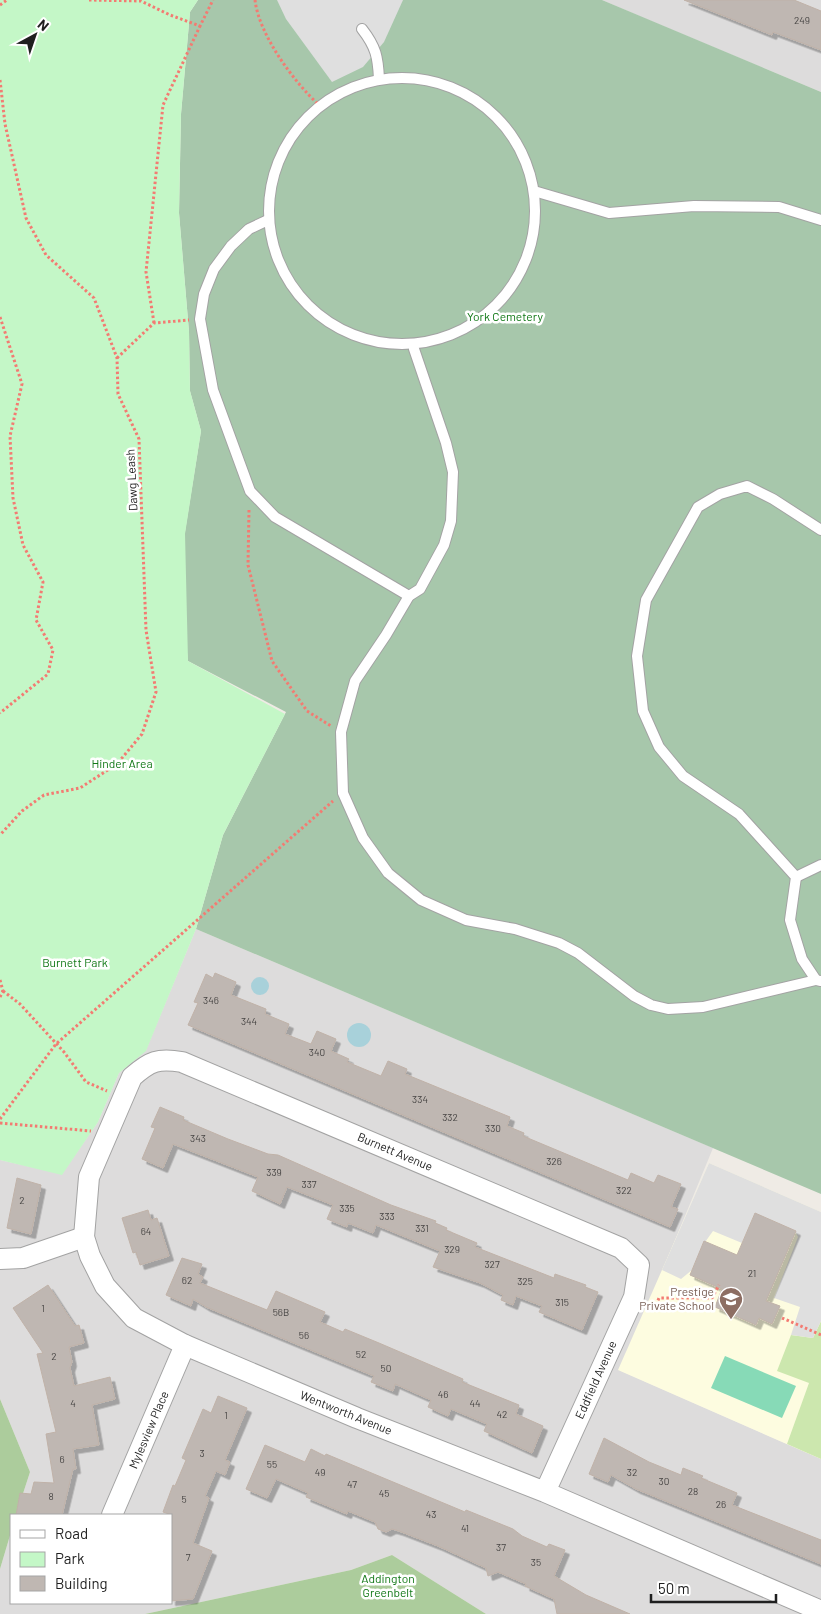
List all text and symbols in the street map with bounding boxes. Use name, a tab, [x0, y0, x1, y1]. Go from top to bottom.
north arrow	[10, 10, 60, 60]
house number: 249	[794, 14, 810, 26]
text: N	[35, 15, 53, 34]
park label: York Cemetery	[467, 309, 543, 323]
street label: Dawg Leash	[122, 449, 140, 511]
park label: Hinder Area	[91, 756, 153, 770]
park label: Burnett Park	[42, 955, 108, 969]
house number: 346	[203, 994, 219, 1006]
house number: 344	[241, 1015, 257, 1027]
house number: 340	[309, 1046, 325, 1058]
house number: 334	[412, 1093, 428, 1105]
house number: 332	[442, 1111, 458, 1123]
house number: 330	[485, 1122, 501, 1134]
street label: Burnett Avenue	[356, 1129, 435, 1173]
house number: 343	[190, 1132, 206, 1144]
house number: 326	[546, 1155, 562, 1167]
house number: 339	[266, 1166, 282, 1178]
house number: 337	[301, 1178, 317, 1190]
house number: 322	[616, 1184, 632, 1196]
house number: 2	[19, 1194, 25, 1206]
house number: 335	[339, 1202, 355, 1214]
house number: 333	[379, 1210, 395, 1222]
house number: 331	[415, 1222, 429, 1234]
house number: 64	[141, 1225, 151, 1237]
house number: 329	[444, 1243, 460, 1255]
house number: 327	[484, 1258, 500, 1270]
house number: 21	[748, 1267, 756, 1279]
house number: 62	[182, 1274, 192, 1286]
house number: 325	[517, 1275, 533, 1287]
place label: Prestige Private School	[639, 1284, 714, 1312]
school or university icon: Prestige Private School	[718, 1286, 744, 1320]
house number: 315	[555, 1296, 569, 1308]
house number: 1	[41, 1302, 45, 1314]
house number: 56B	[273, 1306, 289, 1318]
house number: 56	[299, 1329, 309, 1341]
street label: Eddfield Avenue	[572, 1338, 619, 1421]
house number: 52	[356, 1348, 366, 1360]
house number: 2	[51, 1350, 57, 1362]
house number: 50	[381, 1362, 391, 1374]
street label: Wentworth Avenue	[298, 1387, 394, 1437]
house number: 46	[438, 1388, 448, 1400]
street label: Mylesview Place	[125, 1389, 171, 1471]
house number: 4	[70, 1397, 76, 1409]
house number: 44	[469, 1397, 481, 1409]
house number: 42	[497, 1408, 507, 1420]
house number: 1	[224, 1409, 228, 1421]
house number: 3	[199, 1447, 205, 1459]
house number: 6	[59, 1453, 65, 1465]
house number: 55	[267, 1458, 277, 1470]
house number: 49	[315, 1466, 325, 1478]
house number: 32	[627, 1466, 637, 1478]
house number: 30	[659, 1475, 669, 1487]
house number: 47	[347, 1478, 357, 1490]
house number: 28	[688, 1485, 698, 1497]
house number: 45	[379, 1487, 389, 1499]
house number: 8	[48, 1490, 54, 1502]
house number: 5	[181, 1493, 187, 1505]
house number: 26	[716, 1498, 726, 1510]
house number: 43	[426, 1508, 436, 1520]
legend	[10, 1514, 172, 1604]
house number: 41	[461, 1522, 469, 1534]
text: Road	[55, 1524, 88, 1542]
house number: 37	[496, 1541, 506, 1553]
text: Park	[55, 1549, 85, 1567]
house number: 7	[186, 1551, 191, 1563]
house number: 35	[531, 1556, 541, 1568]
park label: Addington Greenbelt	[361, 1571, 415, 1599]
scale bar	[651, 1572, 776, 1604]
text: Building	[55, 1574, 108, 1592]
text: 50 m	[658, 1579, 690, 1597]

